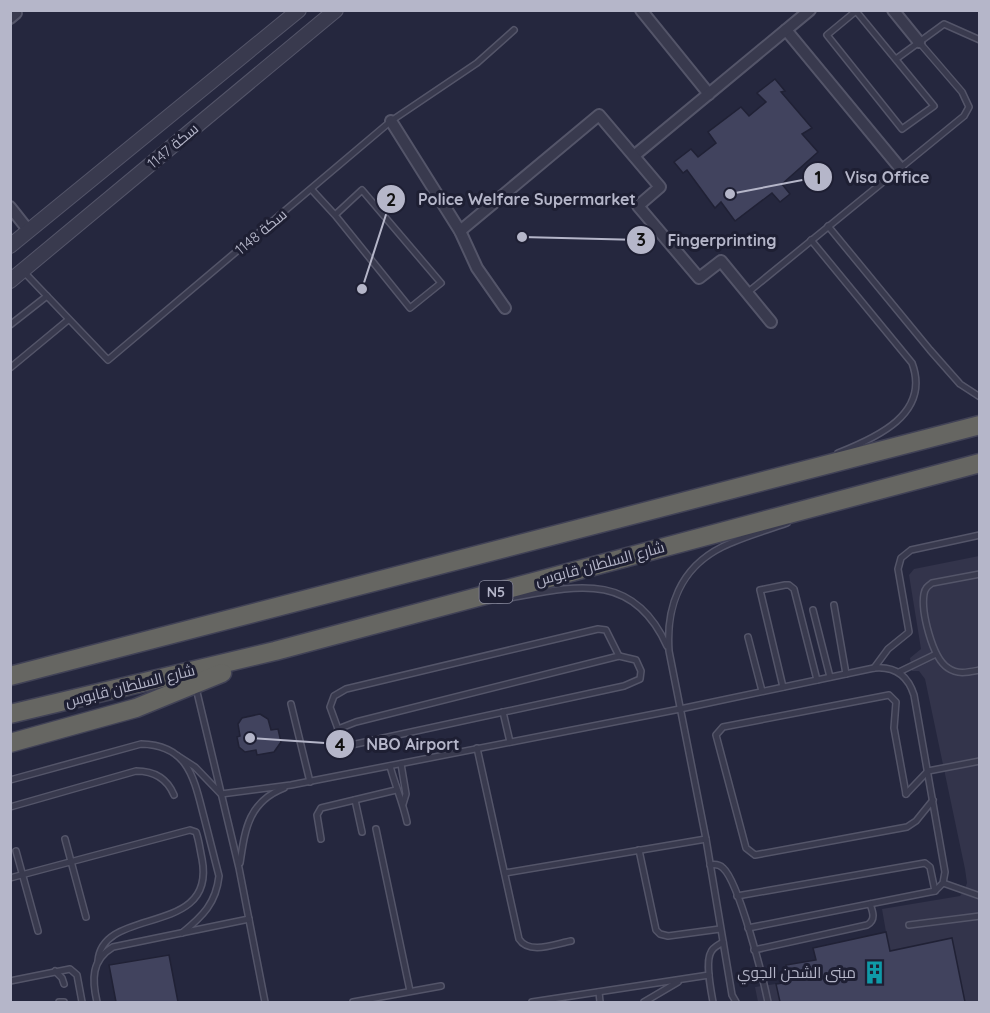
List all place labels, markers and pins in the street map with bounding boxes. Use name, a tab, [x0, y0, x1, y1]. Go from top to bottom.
callout: Visa Office	[803, 160, 942, 194]
callout: Police Welfare Supermarket	[376, 182, 647, 216]
callout: Fingerprinting	[626, 223, 789, 257]
callout: NBO Airport	[325, 727, 472, 761]
building icon: مبنى الشحن الجوي	[861, 960, 887, 986]
place label: مبنى الشحن الجوي	[737, 963, 856, 985]

